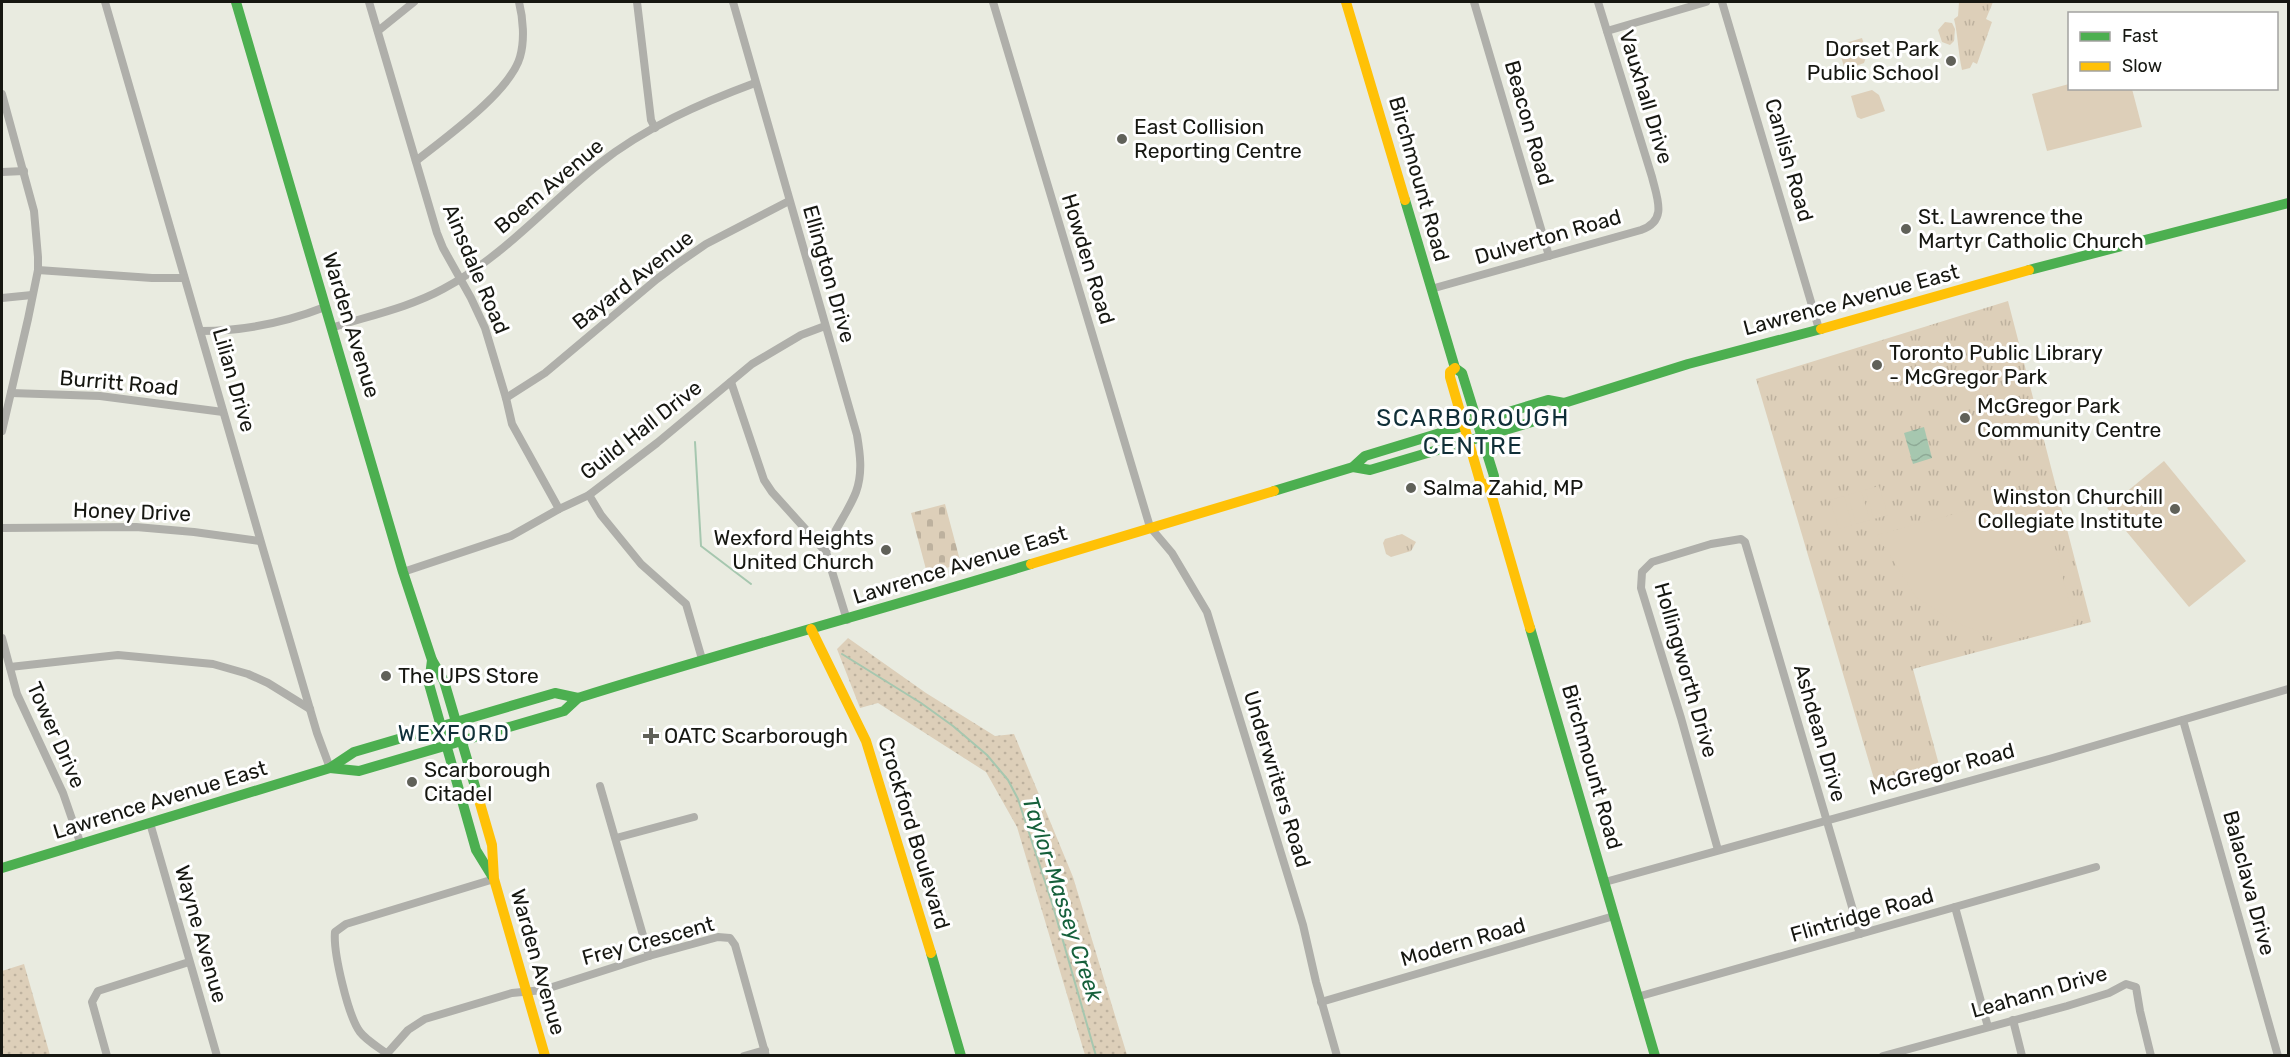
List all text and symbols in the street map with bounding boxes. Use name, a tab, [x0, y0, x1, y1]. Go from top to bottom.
legend	[2068, 12, 2278, 90]
text: Fast	[2122, 25, 2158, 47]
street label: Vauxhall Drive	[1614, 27, 1679, 167]
place label: Dorset Park Public School	[1807, 36, 1939, 85]
marker: Dorset Park Public School	[1944, 54, 1958, 68]
text: Slow	[2122, 55, 2162, 77]
street label: Beacon Road	[1500, 58, 1559, 188]
street label: Birchmount Road	[1384, 94, 1455, 264]
street label: Canlish Road	[1760, 95, 1819, 224]
place label: East Collision Reporting Centre	[1134, 114, 1302, 163]
marker: East Collision Reporting Centre	[1115, 132, 1129, 146]
street label: Boem Avenue	[489, 133, 608, 238]
street label: Howden Road	[1057, 191, 1120, 327]
street label: Ainsdale Road	[438, 200, 515, 337]
street label: Ellington Drive	[798, 202, 861, 346]
street label: Dulverton Road	[1472, 204, 1624, 269]
place label: St. Lawrence the Martyr Catholic Church	[1918, 204, 2144, 253]
marker: St. Lawrence the Martyr Catholic Church	[1899, 222, 1913, 236]
street label: Bayard Avenue	[567, 225, 698, 335]
street label: Warden Avenue	[317, 249, 385, 401]
street label: Lawrence Avenue East	[1740, 259, 1961, 340]
street label: Lilian Drive	[208, 325, 261, 435]
place label: Toronto Public Library - McGregor Park	[1889, 340, 2103, 389]
marker: Toronto Public Library - McGregor Park	[1870, 358, 1884, 372]
street label: Burritt Road	[59, 365, 179, 400]
street label: Guild Hall Drive	[575, 374, 706, 485]
place label: McGregor Park Community Centre	[1977, 393, 2161, 442]
district label: SCARBOROUGH CENTRE	[1376, 404, 1570, 460]
marker: McGregor Park Community Centre	[1958, 411, 1972, 425]
place label: Salma Zahid, MP	[1423, 475, 1583, 500]
marker: Salma Zahid, MP	[1404, 481, 1418, 495]
place label: Winston Churchill Collegiate Institute	[1977, 484, 2163, 533]
street label: Honey Drive	[73, 497, 191, 526]
marker: Winston Churchill Collegiate Institute	[2168, 502, 2182, 516]
street label: Lawrence Avenue East	[850, 520, 1070, 609]
place label: Wexford Heights United Church	[714, 525, 874, 574]
marker: Wexford Heights United Church	[879, 543, 893, 557]
street label: Hollingworth Drive	[1650, 579, 1723, 760]
street label: Ashdean Drive	[1789, 661, 1852, 804]
place label: The UPS Store	[398, 663, 539, 688]
marker: The UPS Store	[379, 669, 393, 683]
street label: Tower Drive	[22, 678, 91, 792]
street label: Birchmount Road	[1557, 682, 1628, 852]
street label: Underwriters Road	[1239, 688, 1316, 870]
district label: WEXFORD	[398, 720, 510, 747]
place label: OATC Scarborough	[664, 723, 848, 748]
marker: OATC Scarborough	[642, 727, 660, 745]
street label: Crockford Boulevard	[873, 734, 956, 932]
street label: McGregor Road	[1867, 737, 2017, 800]
street label: Lawrence Avenue East	[50, 755, 270, 844]
place label: Scarborough Citadel	[424, 757, 551, 806]
marker: Scarborough Citadel	[405, 775, 419, 789]
water label: Taylor-Massey Creek	[1017, 793, 1109, 1006]
street label: Balaclava Drive	[2218, 808, 2281, 958]
street label: Wayne Avenue	[170, 862, 233, 1006]
street label: Flintridge Road	[1787, 882, 1936, 947]
street label: Warden Avenue	[506, 886, 571, 1038]
street label: Frey Crescent	[579, 911, 717, 970]
street label: Modern Road	[1398, 912, 1528, 971]
street label: Leahann Drive	[1968, 960, 2110, 1023]

